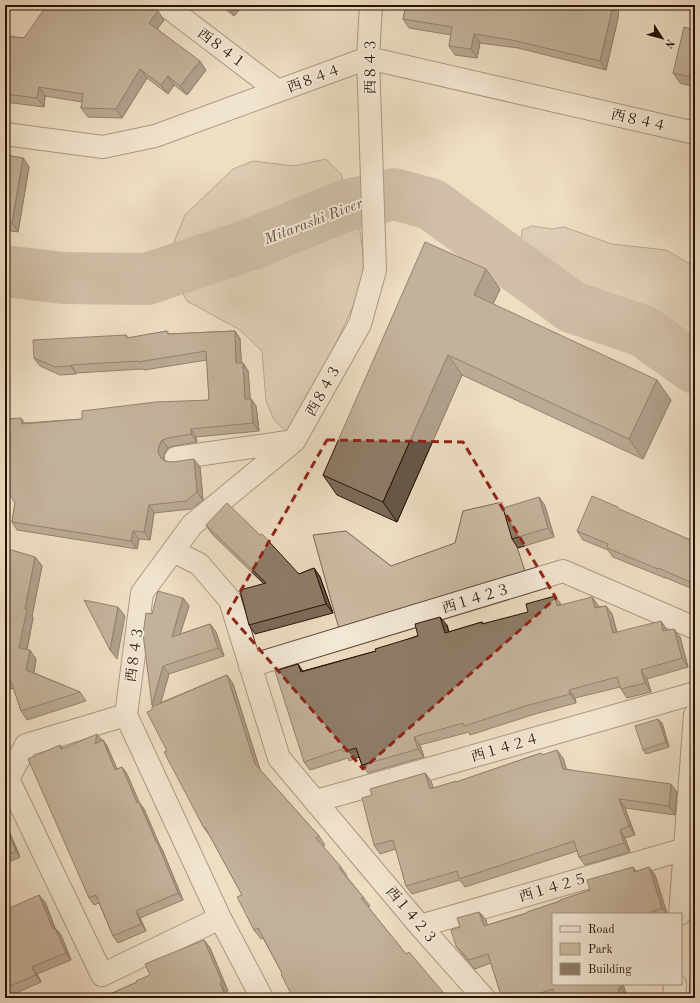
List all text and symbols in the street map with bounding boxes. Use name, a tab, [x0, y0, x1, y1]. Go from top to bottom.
north arrow	[642, 18, 682, 58]
street label: 西８４１	[195, 26, 249, 71]
text: N	[662, 36, 676, 50]
street label: 西８４３	[363, 38, 378, 94]
street label: 西８４４	[285, 62, 343, 95]
street label: 西８４４	[610, 107, 668, 134]
water label: Mitarashi River	[261, 196, 365, 248]
street label: 西８４３	[303, 362, 344, 418]
street label: 西１４２３	[440, 581, 512, 616]
street label: 西８４３	[123, 625, 146, 683]
street label: 西１４２４	[469, 731, 541, 764]
street label: 西１４２５	[517, 871, 589, 904]
street label: 西１４２３	[383, 884, 440, 947]
legend	[552, 913, 682, 985]
text: Road	[588, 924, 615, 936]
text: Park	[588, 944, 613, 956]
text: Building	[588, 964, 632, 976]

